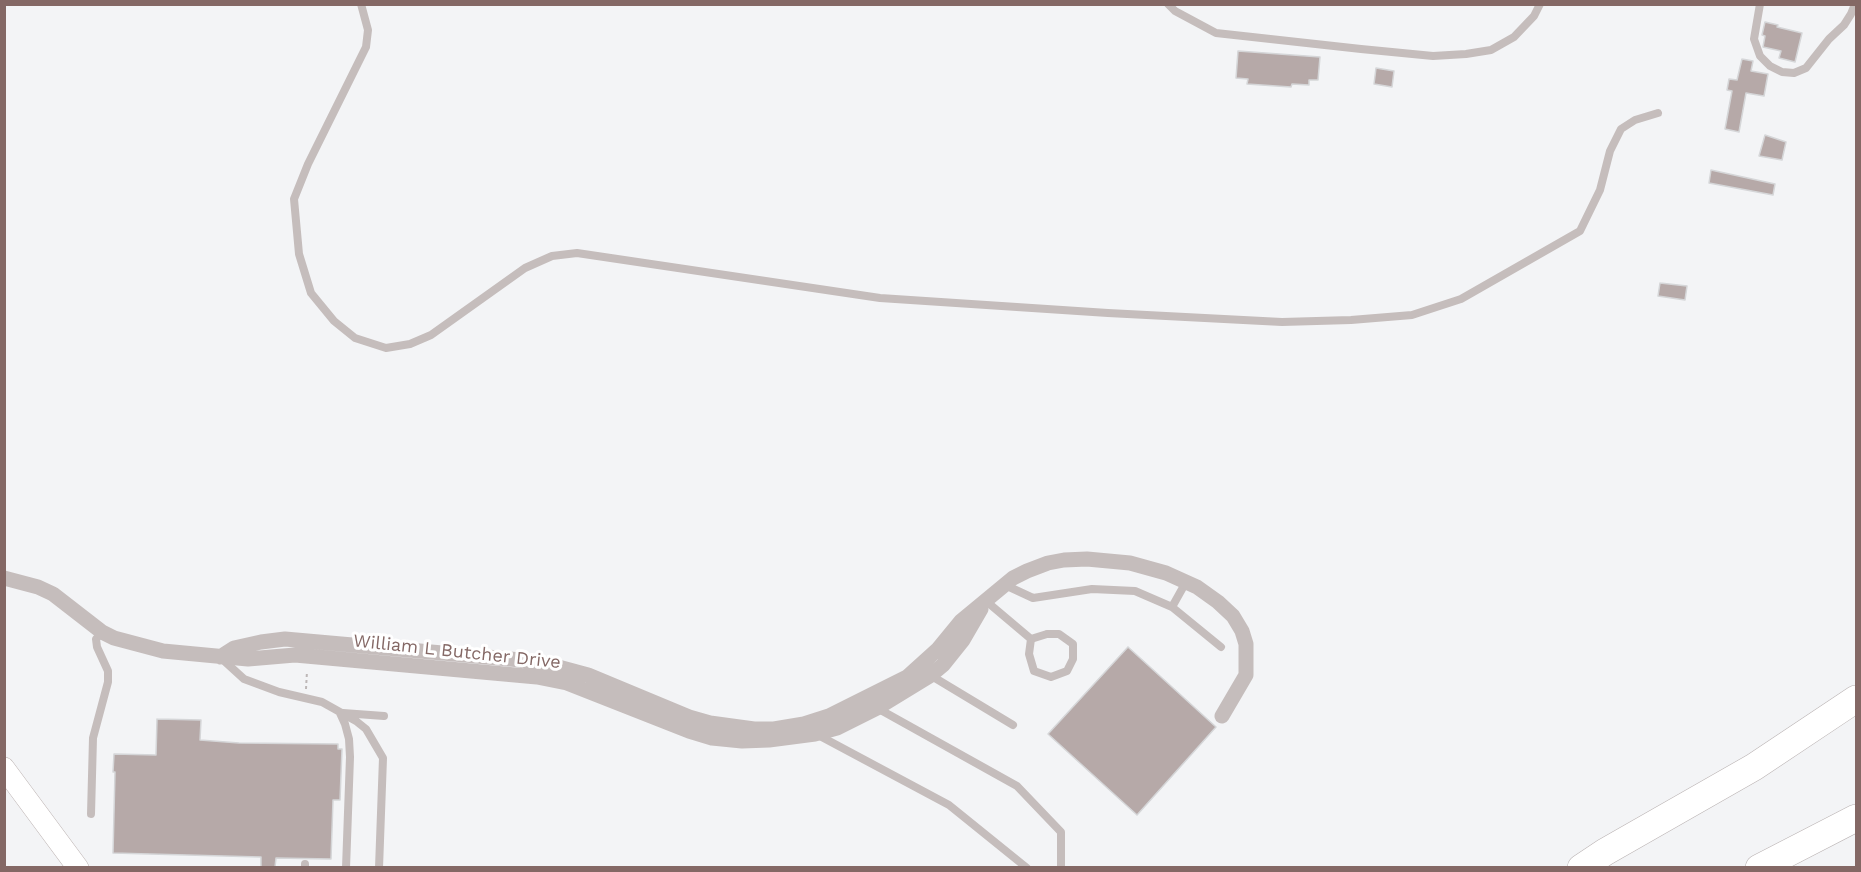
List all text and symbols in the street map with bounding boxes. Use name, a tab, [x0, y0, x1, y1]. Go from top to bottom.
street label: William L Butcher Drive	[352, 630, 562, 674]

